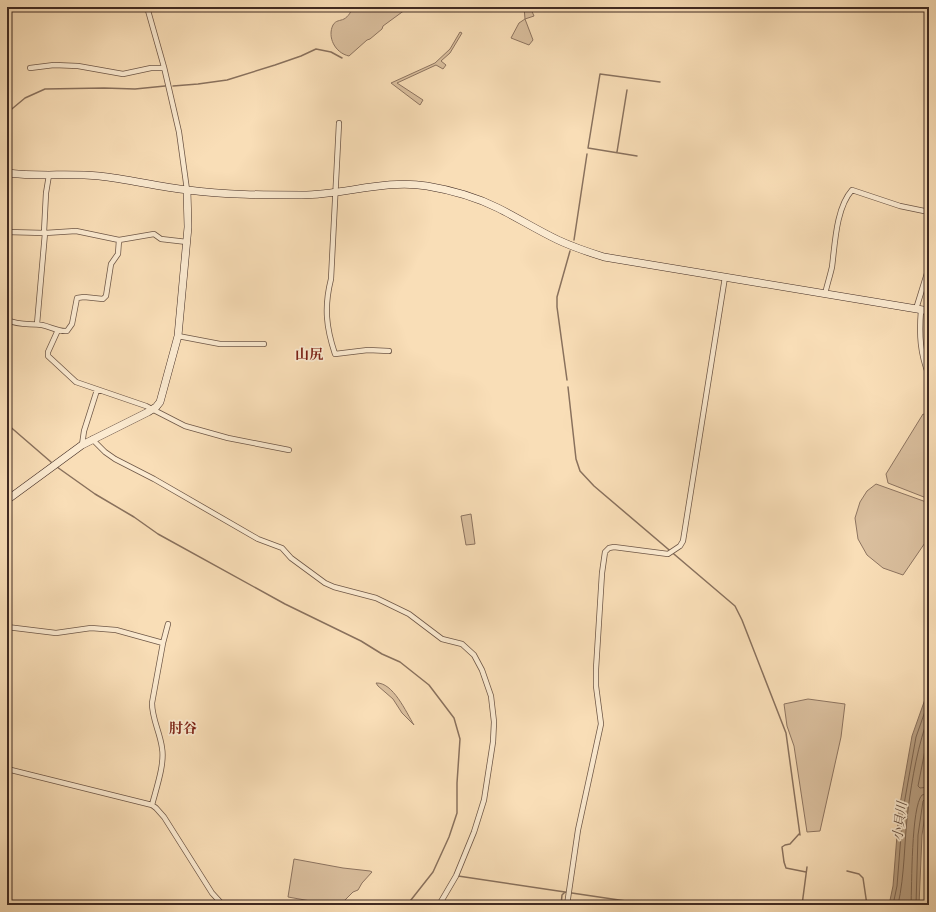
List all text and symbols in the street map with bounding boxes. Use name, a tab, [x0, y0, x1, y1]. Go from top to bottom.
district label: 山尻	[295, 346, 324, 363]
district label: 肘谷	[169, 720, 197, 737]
water label: 小貝川	[890, 799, 911, 841]

